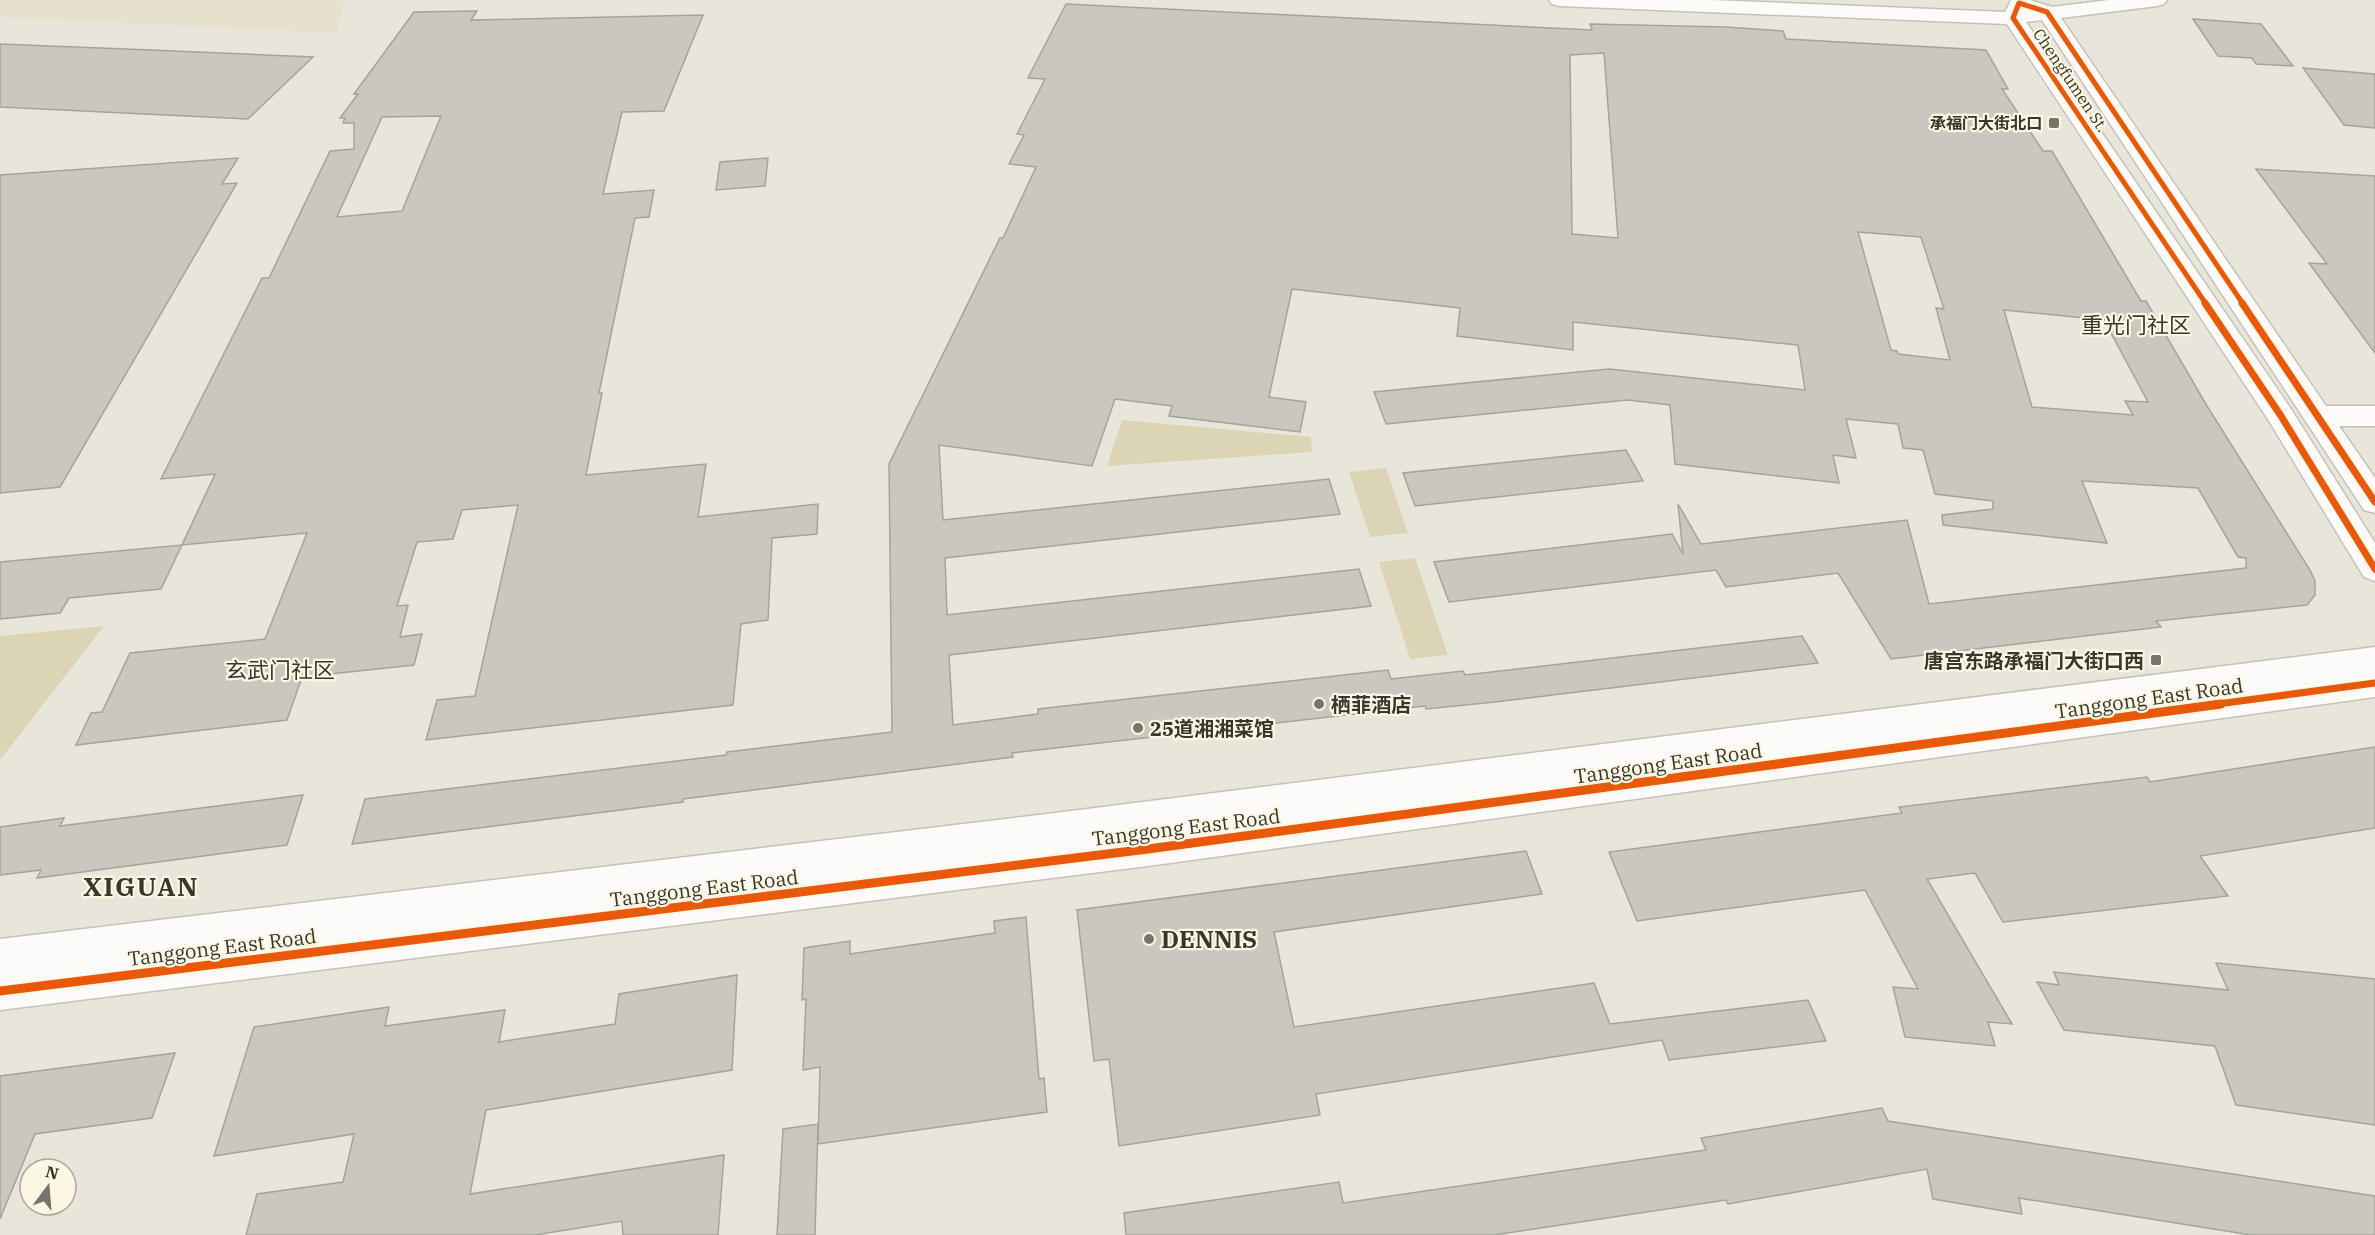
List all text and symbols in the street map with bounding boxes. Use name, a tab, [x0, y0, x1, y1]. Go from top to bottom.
street label: Chengfumen St.	[2029, 24, 2113, 136]
place label: 承福门大街北口	[1930, 113, 2042, 133]
marker: 承福门大街北口	[2047, 116, 2061, 130]
district label: 重光门社区	[2081, 310, 2191, 339]
place label: 唐宫东路承福门大街口西	[1924, 647, 2144, 674]
marker: 唐宫东路承福门大街口西	[2149, 653, 2163, 667]
district label: 玄武门社区	[225, 655, 335, 684]
street label: Tanggong East Road	[2053, 671, 2245, 725]
place label: 栖菲酒店	[1331, 691, 1411, 718]
marker: 栖菲酒店	[1312, 697, 1326, 711]
place label: 25道湘湘菜馆	[1150, 715, 1274, 742]
marker: 25道湘湘菜馆	[1131, 721, 1145, 735]
street label: Tanggong East Road	[1572, 736, 1764, 790]
street label: Tanggong East Road	[1090, 802, 1282, 852]
street label: Tanggong East Road	[608, 863, 800, 913]
district label: XIGUAN	[83, 869, 199, 903]
street label: Tanggong East Road	[126, 922, 318, 972]
place label: DENNIS	[1161, 923, 1257, 955]
marker: DENNIS	[1142, 932, 1156, 946]
north arrow	[18, 1157, 78, 1217]
text: N	[43, 1161, 61, 1184]

